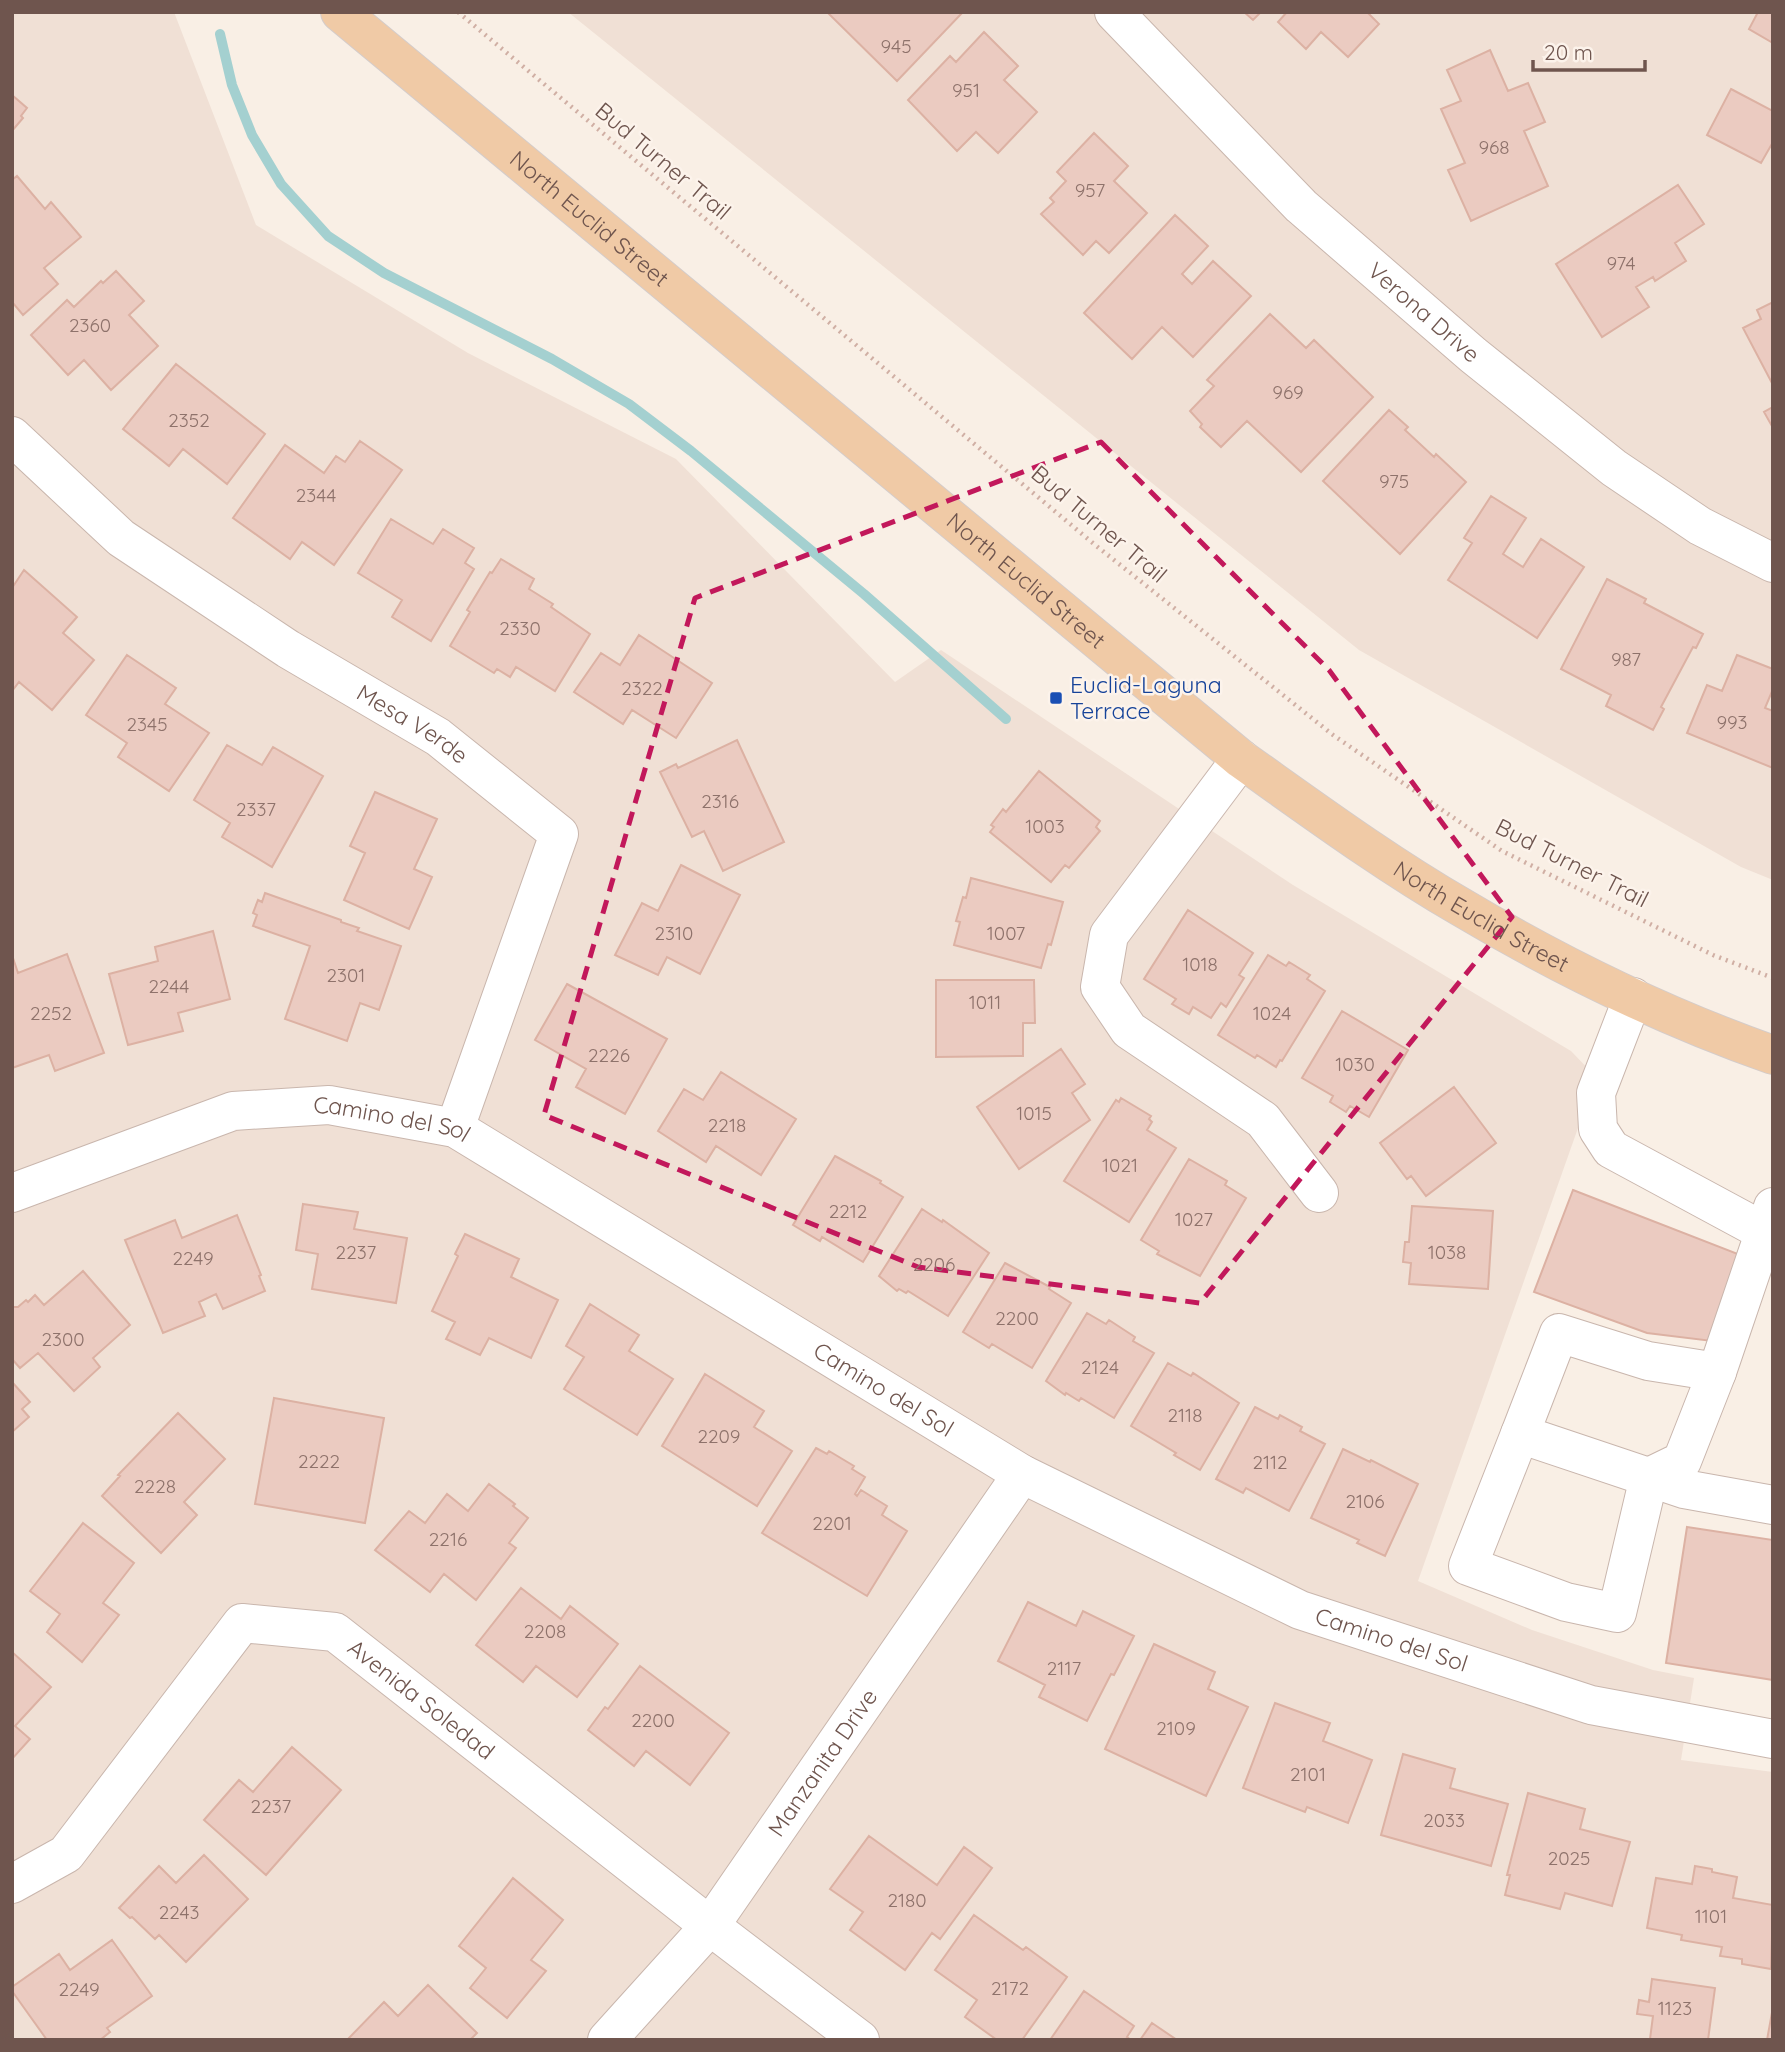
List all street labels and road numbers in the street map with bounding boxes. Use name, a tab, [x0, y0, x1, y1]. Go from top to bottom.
street label: Bud Turner Trail	[590, 96, 737, 226]
street label: North Euclid Street	[504, 144, 675, 293]
street label: Verona Drive	[1362, 256, 1486, 369]
street label: Bud Turner Trail	[1026, 459, 1173, 589]
street label: North Euclid Street	[941, 506, 1112, 655]
street label: Mesa Verde	[352, 678, 474, 769]
street label: Bud Turner Trail	[1491, 811, 1654, 914]
street label: North Euclid Street	[1388, 854, 1574, 978]
street label: Camino del Sol	[313, 1090, 476, 1148]
street label: Camino del Sol	[808, 1335, 959, 1443]
street label: Camino del Sol	[1312, 1601, 1472, 1678]
street label: Avenida Soledad	[342, 1633, 501, 1766]
street label: Manzanita Drive	[761, 1683, 883, 1842]

